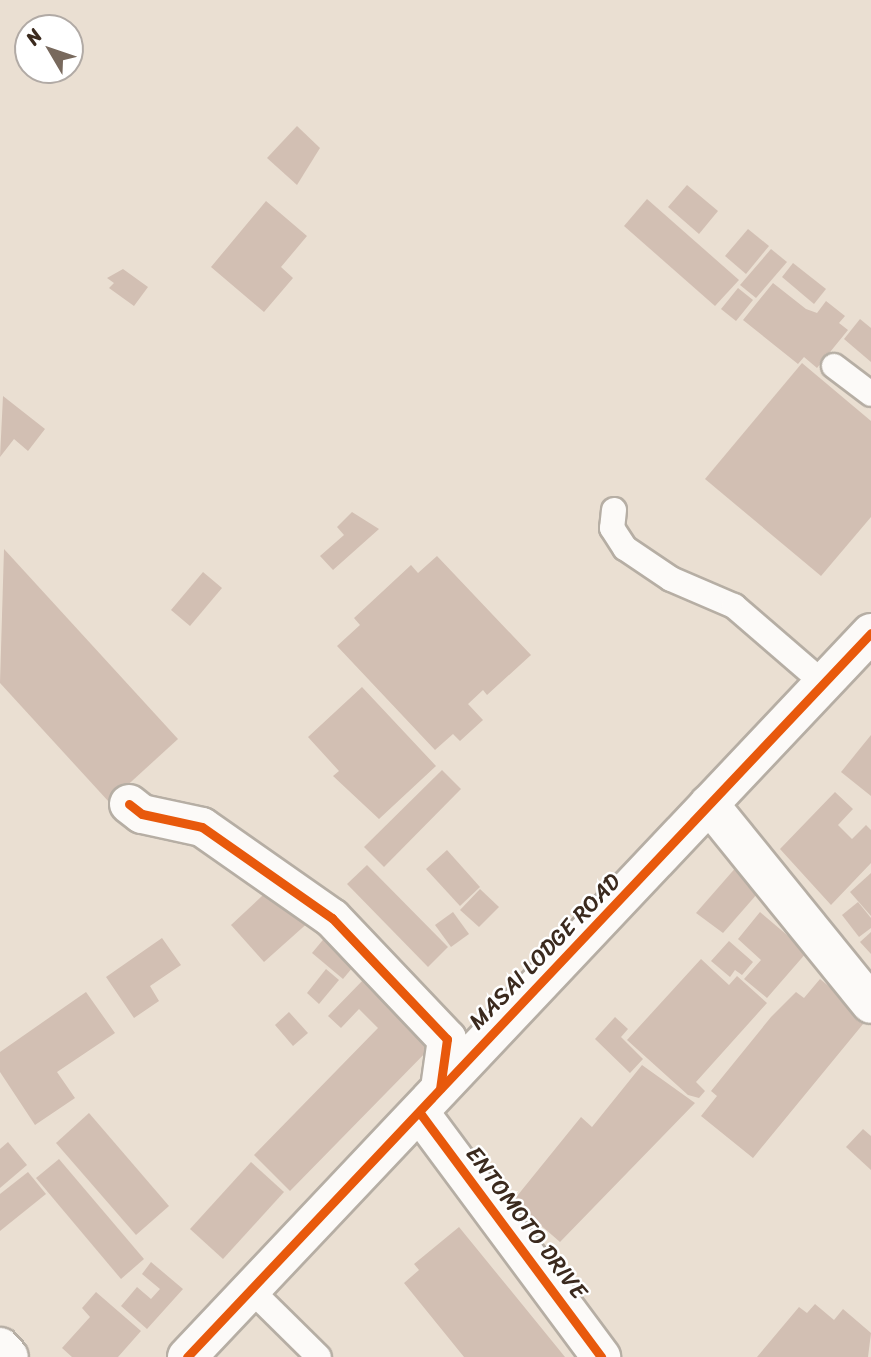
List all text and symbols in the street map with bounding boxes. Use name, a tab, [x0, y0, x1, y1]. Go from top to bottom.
north arrow	[14, 14, 84, 84]
text: N	[17, 21, 51, 52]
street label: MASAI LODGE ROAD	[463, 868, 627, 1036]
street label: ENTOMOTO DRIVE	[459, 1140, 593, 1306]

